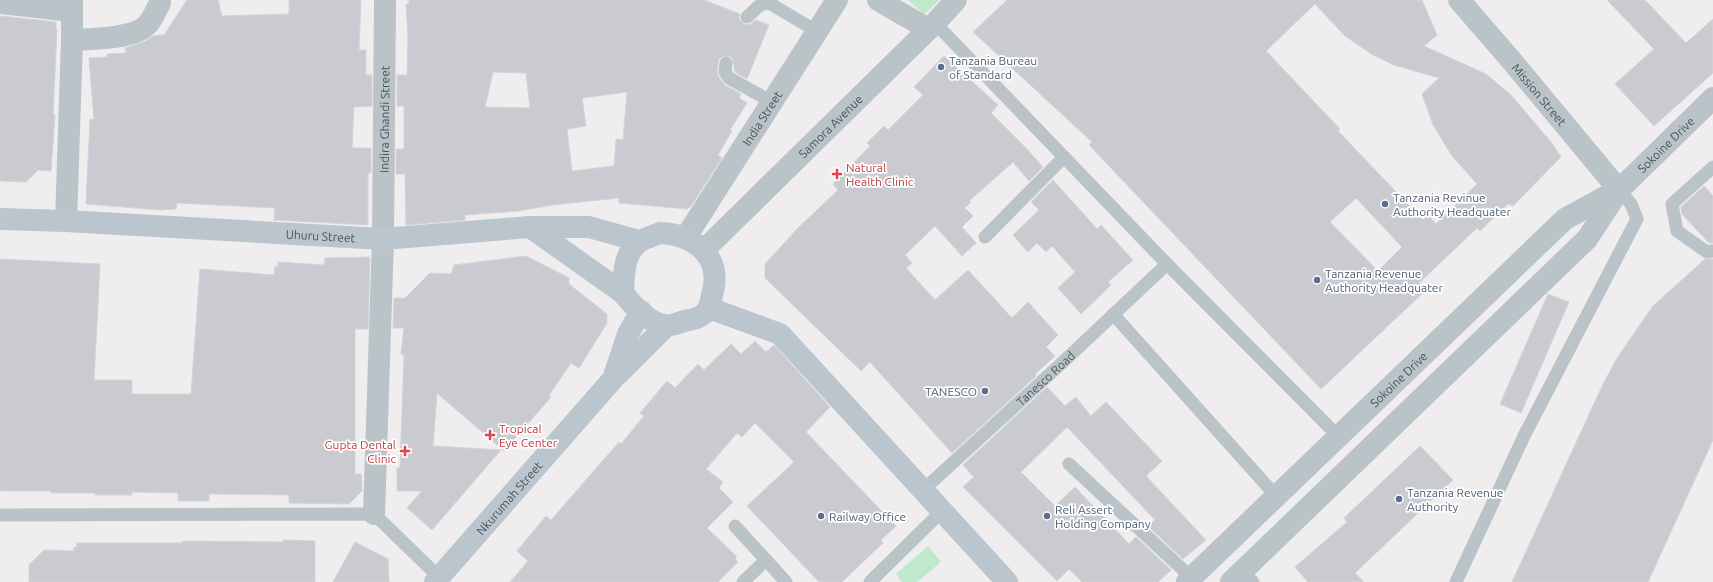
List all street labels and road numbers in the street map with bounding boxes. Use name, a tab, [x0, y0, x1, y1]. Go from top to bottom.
street label: Mission Street	[1510, 61, 1569, 128]
street label: Indira Ghandi Street	[377, 65, 391, 173]
street label: India Street	[740, 88, 784, 148]
street label: Samora Avenue	[796, 92, 865, 160]
street label: Sokoine Drive	[1635, 114, 1696, 175]
street label: Uhuru Street	[285, 227, 356, 244]
street label: Tanesco Road	[1013, 348, 1077, 408]
street label: Sokoine Drive	[1367, 349, 1429, 409]
street label: Nkurumah Street	[473, 458, 544, 537]

